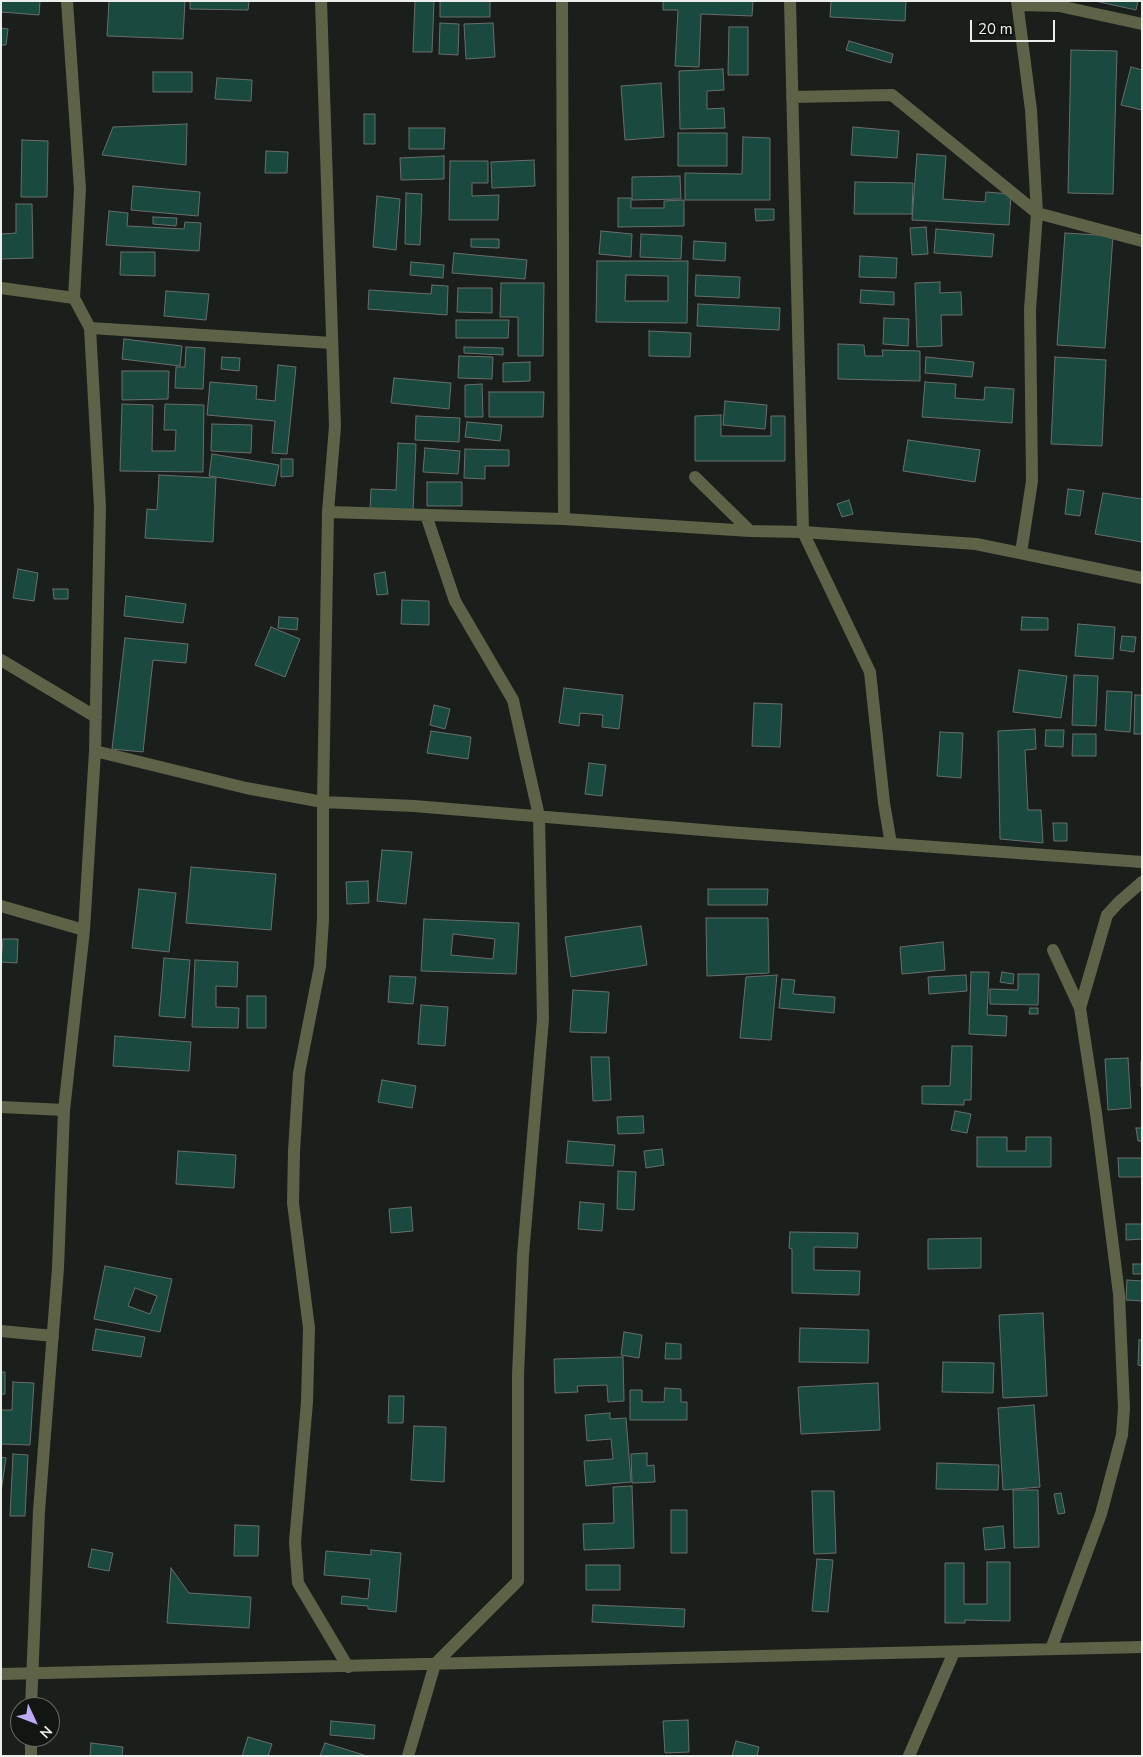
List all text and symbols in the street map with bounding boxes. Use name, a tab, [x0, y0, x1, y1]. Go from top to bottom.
scale bar	[973, 10, 1058, 42]
text: 20 m	[978, 19, 1013, 39]
north arrow	[10, 1697, 60, 1747]
text: N	[35, 1722, 56, 1742]

